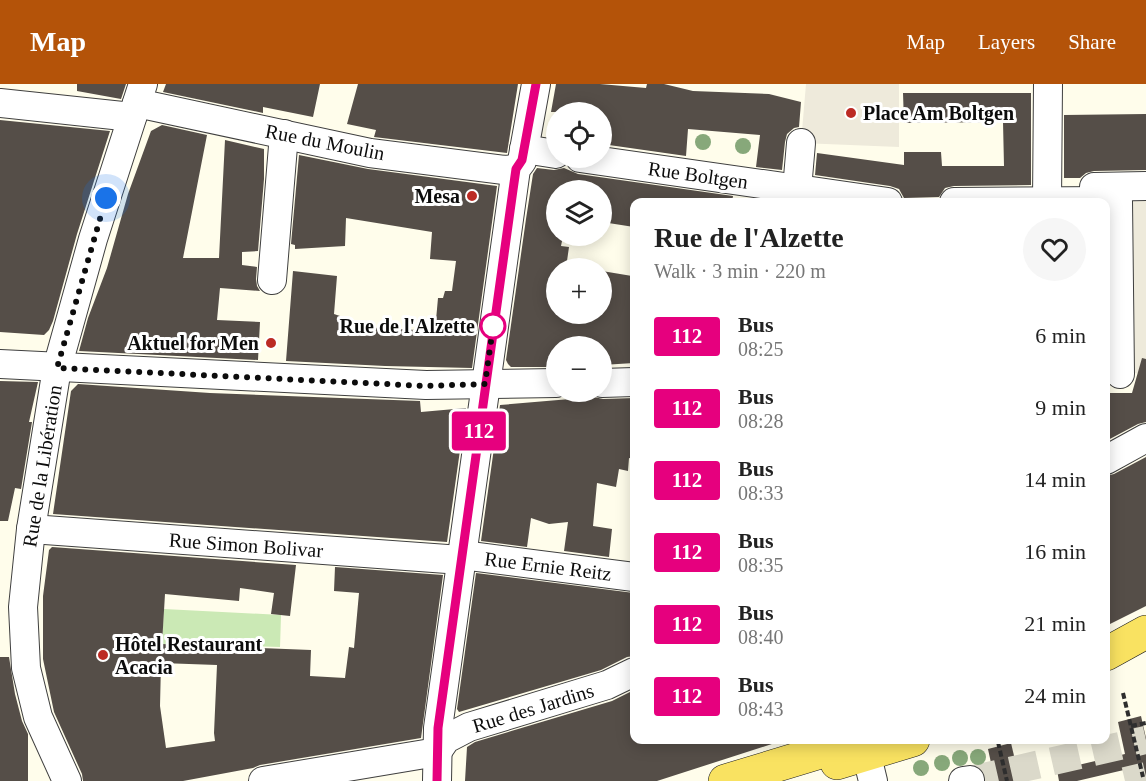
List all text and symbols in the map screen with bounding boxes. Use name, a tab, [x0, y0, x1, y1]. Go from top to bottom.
text: Map	[30, 26, 86, 57]
text: Map	[907, 30, 945, 54]
text: Layers	[978, 30, 1035, 54]
text: Share	[1068, 30, 1116, 54]
map controls	[546, 102, 612, 402]
button: locate	[546, 102, 612, 168]
place label: Place Am Boltgen	[863, 102, 1014, 125]
marker: Place Am Boltgen	[844, 106, 858, 120]
street label: Rue du Moulin	[263, 120, 387, 164]
street label: Rue Boltgen	[647, 157, 749, 194]
button: layers	[546, 180, 612, 246]
your location	[91, 183, 121, 213]
place label: Mesa	[414, 185, 460, 207]
marker: Mesa	[465, 189, 479, 203]
button: heart	[1023, 218, 1086, 281]
text: Rue de l'Alzette	[654, 222, 844, 253]
button: +	[546, 258, 612, 324]
text: Walk · 3 min · 220 m	[654, 260, 826, 282]
text: Bus	[738, 312, 773, 337]
marker: Rue de l'Alzette	[480, 313, 506, 339]
place label: Rue de l'Alzette	[339, 315, 475, 337]
text: 6 min	[1035, 323, 1086, 348]
text: 112	[672, 324, 702, 348]
place label: Aktuel for Men	[127, 332, 259, 354]
marker: Aktuel for Men	[264, 336, 278, 350]
button: −	[546, 336, 612, 402]
text: 08:25	[738, 338, 784, 360]
street label: Rue de la Libération	[18, 383, 66, 549]
text: Bus	[738, 384, 773, 409]
text: 9 min	[1035, 395, 1086, 420]
text: 112	[672, 396, 702, 420]
text: 08:28	[738, 410, 784, 432]
line badge: 112	[444, 412, 514, 450]
text: 112	[464, 419, 494, 443]
text: Bus	[738, 456, 773, 481]
text: 14 min	[1024, 467, 1086, 492]
text: 112	[672, 468, 702, 492]
text: 08:33	[738, 482, 784, 504]
text: Bus	[738, 528, 773, 553]
street label: Rue Simon Bolivar	[168, 529, 324, 561]
text: 16 min	[1024, 539, 1086, 564]
text: 112	[672, 540, 702, 564]
street label: Rue Ernie Reitz	[483, 547, 613, 585]
text: 08:35	[738, 554, 784, 576]
text: Bus	[738, 600, 773, 625]
text: 21 min	[1024, 611, 1086, 636]
text: 112	[672, 612, 702, 636]
text: 08:40	[738, 626, 784, 648]
place label: Hôtel Restaurant Acacia	[115, 633, 263, 678]
marker: Hôtel Restaurant Acacia	[96, 648, 110, 662]
text: Bus	[738, 672, 773, 697]
street label: Rue des Jardins	[470, 679, 596, 737]
text: 24 min	[1024, 683, 1086, 708]
text: 112	[672, 684, 702, 708]
text: 08:43	[738, 698, 784, 720]

